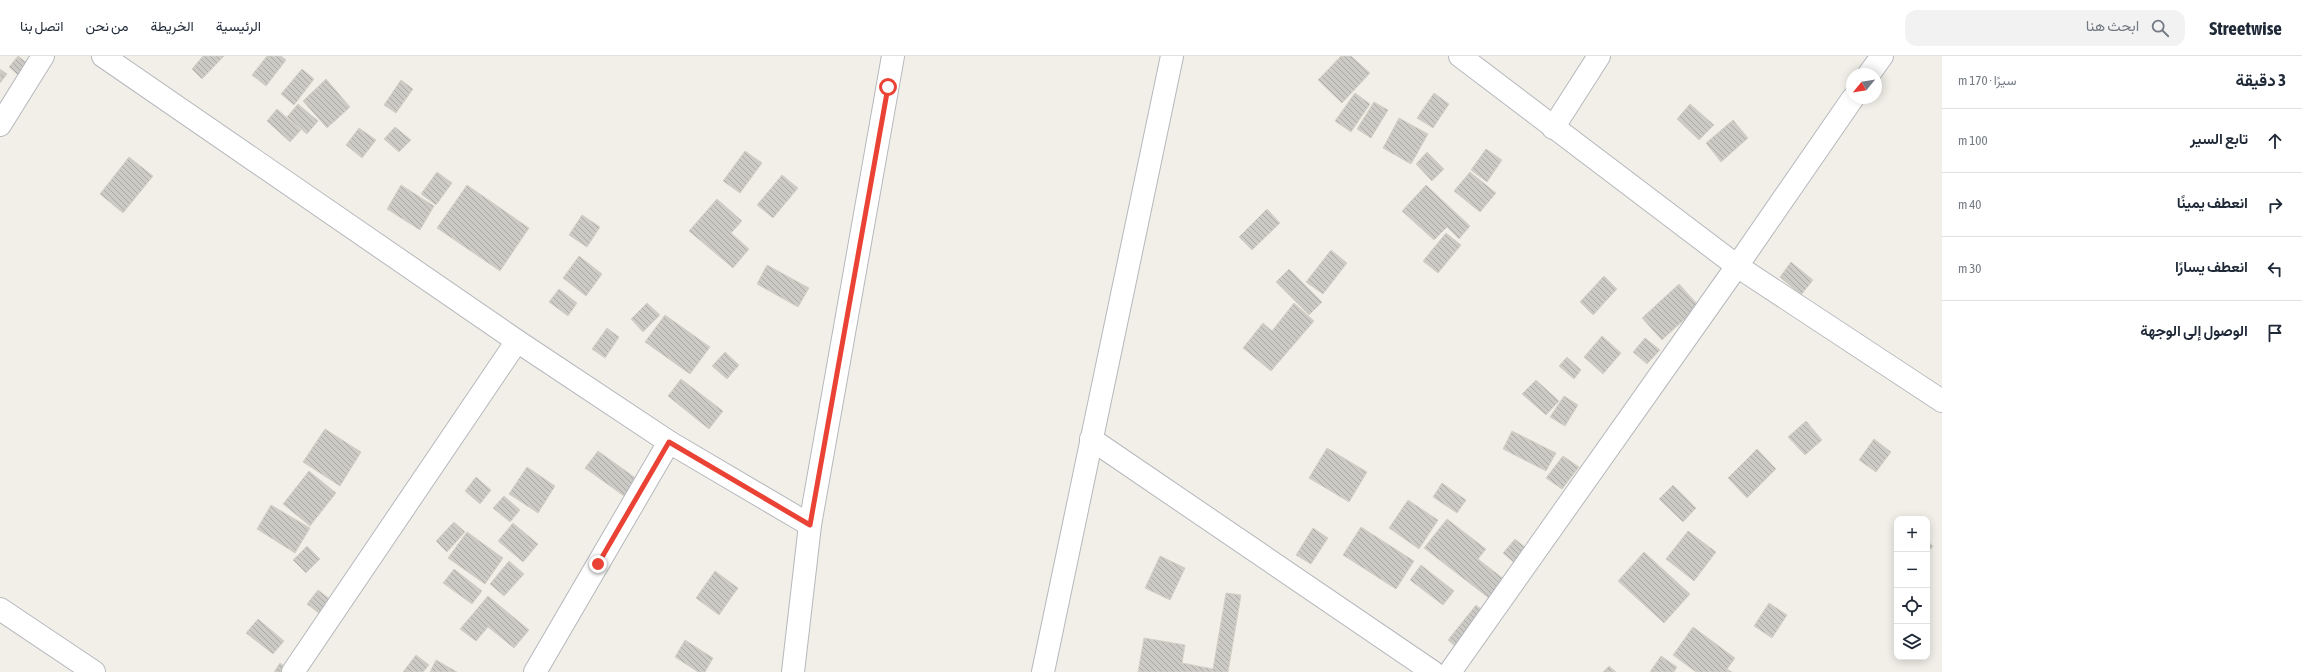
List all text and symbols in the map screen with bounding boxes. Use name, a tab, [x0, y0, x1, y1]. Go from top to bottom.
search box	[1905, 10, 2185, 46]
text: ابحث هنا	[2086, 17, 2139, 34]
icon: search	[2149, 17, 2171, 39]
text: Streetwise	[2209, 17, 2282, 39]
text: اتصل بنا	[20, 18, 63, 34]
text: من نحن	[85, 18, 129, 34]
text: الخريطة	[151, 18, 194, 34]
text: الرئيسية	[216, 18, 261, 34]
north arrow	[1846, 68, 1882, 104]
text: 3 دقيقة	[2236, 70, 2286, 90]
text: سيرًا · 170 m	[1958, 73, 2016, 88]
route start	[879, 78, 897, 96]
text: تابع السير	[2190, 130, 2248, 147]
icon: ahead	[2264, 130, 2286, 152]
text: 100 m	[1958, 133, 1988, 148]
text: انعطف يمينًا	[2177, 194, 2248, 211]
icon: right	[2264, 194, 2286, 216]
text: 40 m	[1958, 197, 1981, 212]
text: انعطف يسارًا	[2175, 258, 2248, 275]
icon: left	[2264, 258, 2286, 280]
text: 30 m	[1958, 261, 1981, 276]
text: الوصول إلى الوجهة	[2140, 322, 2248, 339]
icon: arrive	[2264, 322, 2286, 344]
map controls	[1894, 516, 1930, 660]
button: +	[1894, 516, 1930, 552]
button: −	[1894, 552, 1930, 588]
route end	[589, 555, 607, 573]
button: locate	[1894, 588, 1930, 624]
button: layers	[1894, 624, 1930, 660]

